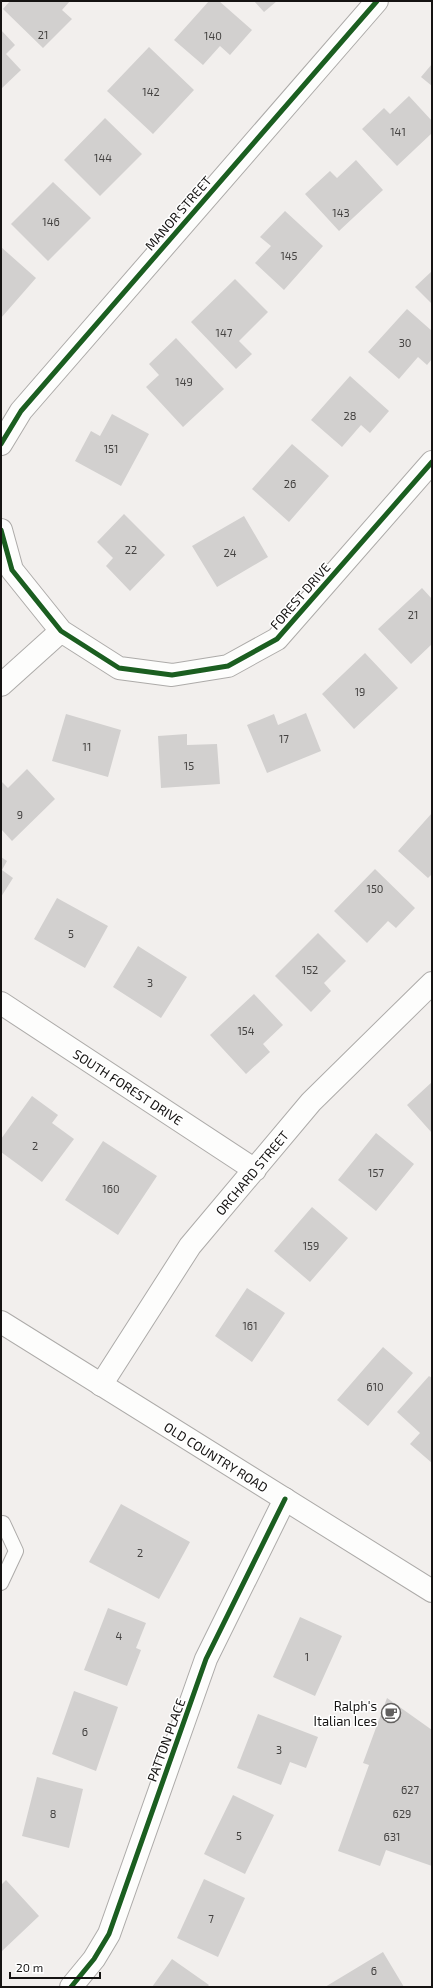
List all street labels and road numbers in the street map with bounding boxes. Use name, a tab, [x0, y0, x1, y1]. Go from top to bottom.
street label: MANOR STREET	[141, 172, 215, 253]
street label: FOREST DRIVE	[267, 559, 333, 633]
street label: SOUTH FOREST DRIVE	[70, 1046, 186, 1128]
street label: ORCHARD STREET	[212, 1127, 292, 1219]
street label: OLD COUNTRY ROAD	[161, 1419, 271, 1495]
street label: PATTON PLACE	[144, 1696, 188, 1784]

